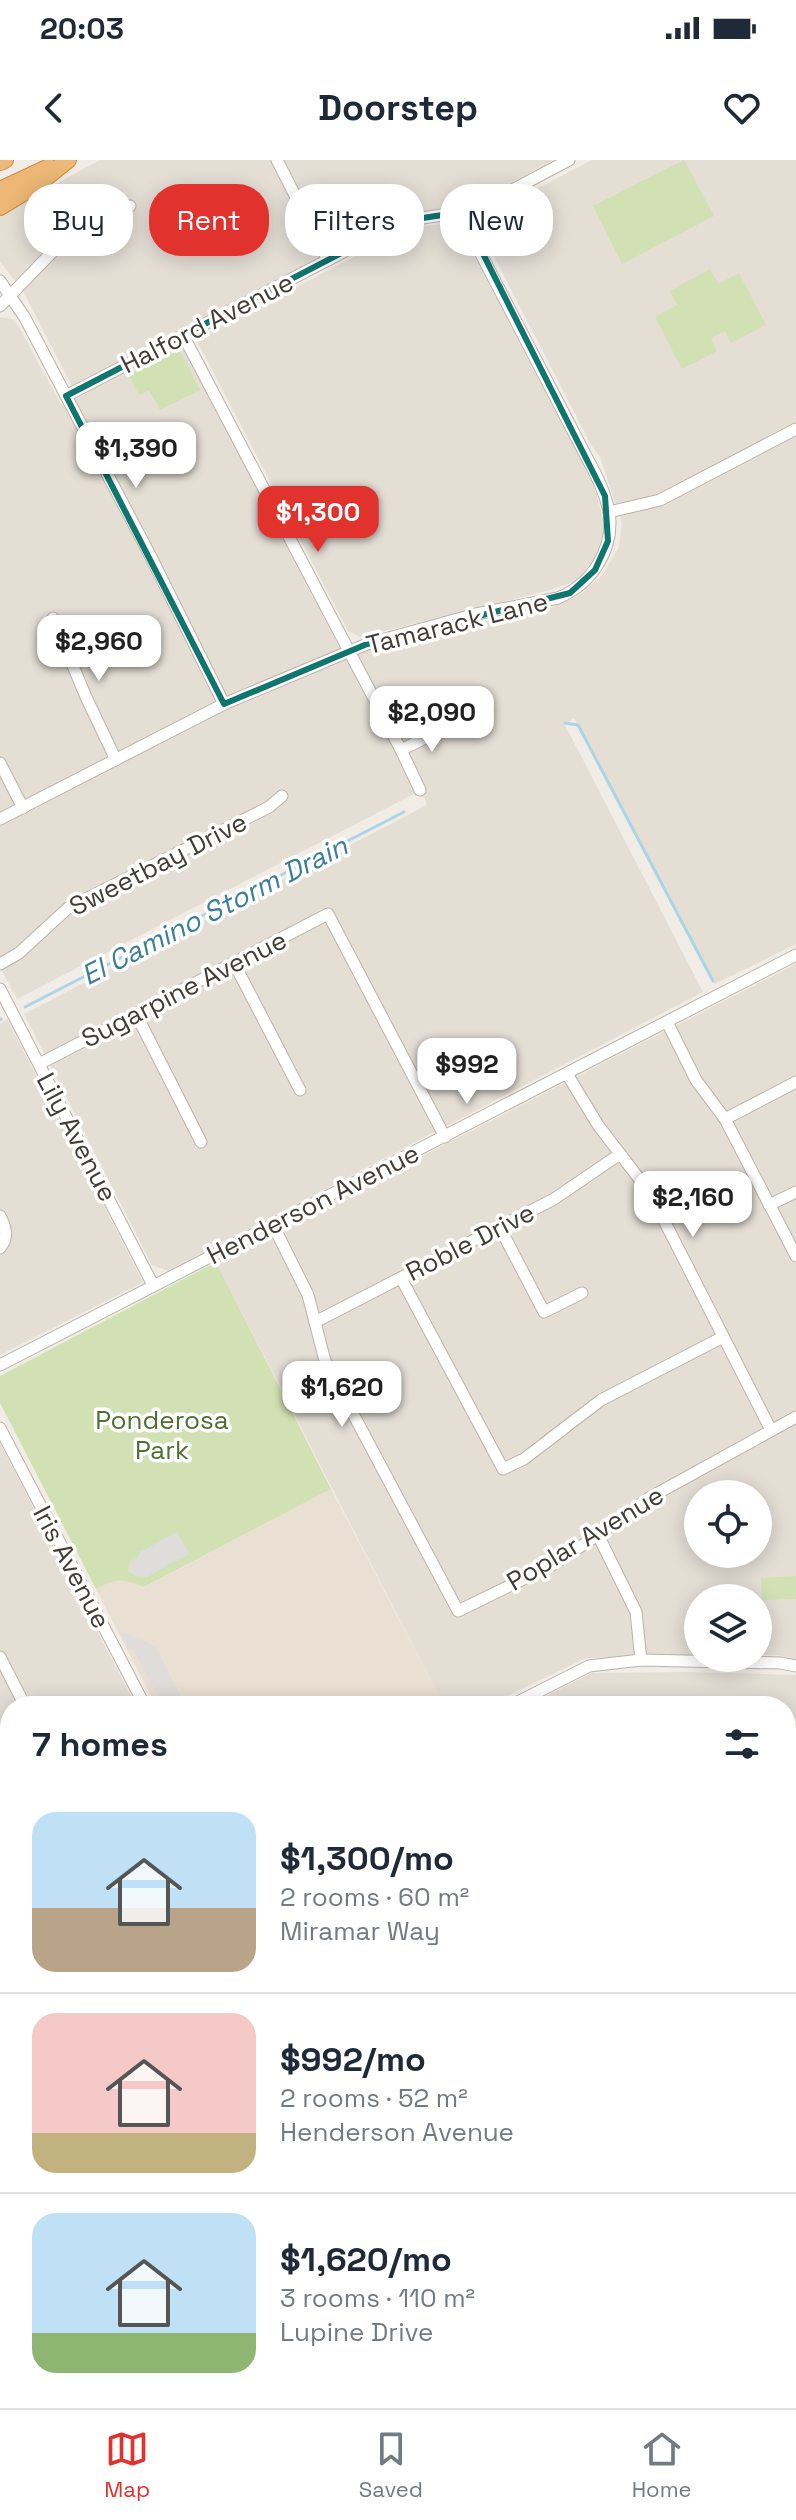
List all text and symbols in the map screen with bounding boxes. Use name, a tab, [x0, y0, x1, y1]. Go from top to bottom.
text: 20:03	[40, 9, 124, 48]
text: Doorstep	[318, 85, 478, 131]
icon: back	[32, 86, 76, 130]
icon: heart	[720, 86, 764, 130]
chip: Buy	[24, 184, 133, 256]
chip: Rent	[149, 184, 269, 256]
chip: Filters	[285, 184, 424, 256]
chip: New	[440, 184, 553, 256]
street label: Halford Avenue	[115, 265, 299, 381]
pin: $1,390	[71, 422, 201, 490]
text: $1,390	[94, 431, 178, 465]
pin: $1,300	[253, 486, 383, 554]
text: $1,300	[276, 495, 360, 529]
street label: Tamarack Lane	[363, 584, 551, 662]
pin: $2,960	[34, 615, 164, 683]
text: $2,960	[55, 624, 143, 658]
pin: $2,090	[367, 686, 497, 754]
text: $2,090	[388, 695, 476, 729]
street label: Sweetbay Drive	[63, 805, 253, 923]
water label: El Camino Storm Drain	[75, 827, 354, 993]
street label: Sugarpine Avenue	[76, 923, 292, 1055]
pin: $992	[420, 1038, 514, 1106]
text: $992	[435, 1047, 499, 1081]
street label: Lily Avenue	[29, 1067, 125, 1207]
street label: Henderson Avenue	[201, 1136, 425, 1272]
pin: $2,160	[628, 1171, 758, 1239]
text: $2,160	[652, 1180, 734, 1214]
street label: Roble Drive	[400, 1195, 540, 1289]
pin: $1,620	[277, 1361, 407, 1429]
text: $1,620	[300, 1370, 384, 1404]
park label: Ponderosa Park	[95, 1403, 229, 1467]
street label: Poplar Avenue	[500, 1478, 670, 1598]
map controls	[684, 1480, 772, 1672]
button: locate	[684, 1480, 772, 1568]
street label: Iris Avenue	[25, 1500, 119, 1634]
button: layers	[684, 1584, 772, 1672]
icon: filters	[720, 1722, 764, 1766]
text: 7 homes	[32, 1723, 168, 1766]
text: $1,300/mo	[280, 1837, 454, 1880]
icon: home	[96, 1844, 192, 1940]
text: 2 rooms · 60 m²	[280, 1880, 469, 1914]
text: Miramar Way	[280, 1914, 440, 1948]
text: $992/mo	[280, 2038, 426, 2081]
icon: home	[96, 2045, 192, 2141]
text: 2 rooms · 52 m²	[280, 2081, 468, 2115]
text: Henderson Avenue	[280, 2115, 514, 2149]
text: $1,620/mo	[280, 2238, 452, 2281]
icon: home	[96, 2245, 192, 2341]
text: 3 rooms · 110 m²	[280, 2281, 475, 2315]
text: Lupine Drive	[280, 2315, 433, 2349]
tab: Map	[104, 2427, 150, 2503]
tab: Saved	[359, 2427, 423, 2503]
tab: Home	[632, 2427, 692, 2503]

